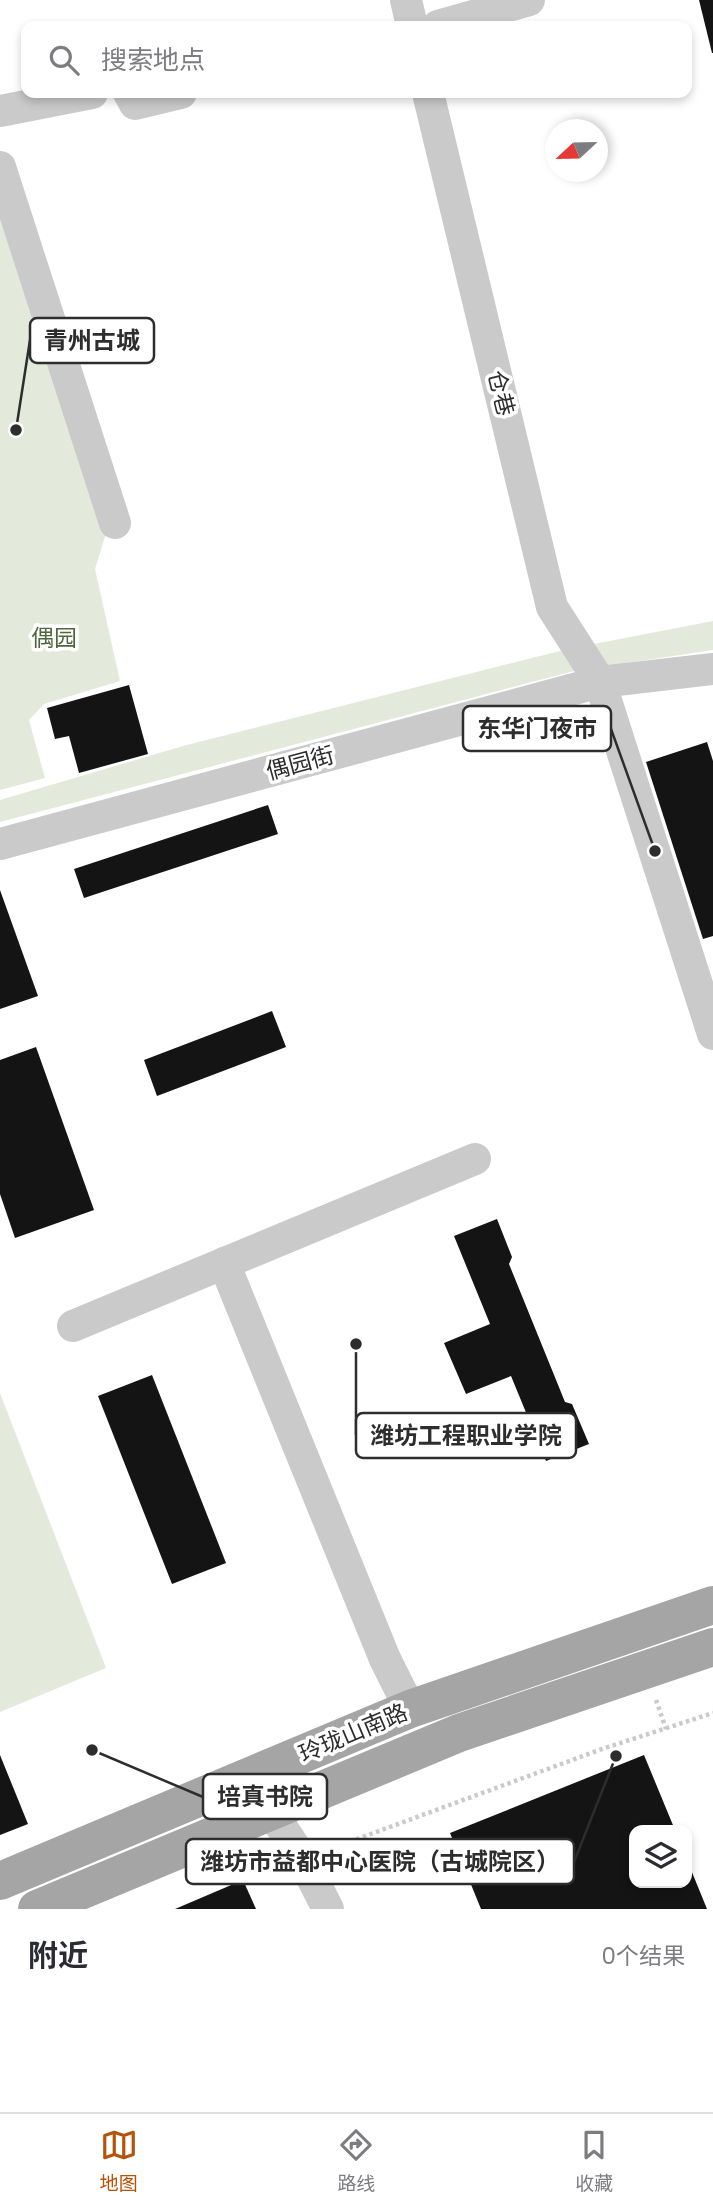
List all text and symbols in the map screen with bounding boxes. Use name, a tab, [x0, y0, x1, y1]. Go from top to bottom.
search box	[21, 21, 692, 98]
icon: search	[45, 41, 83, 79]
text: 搜索地点	[101, 42, 205, 78]
north arrow	[545, 119, 608, 182]
callout: 青州古城	[30, 318, 154, 363]
text: 青州古城	[44, 324, 140, 357]
street label: 仓巷	[480, 367, 522, 419]
park label: 偶园	[31, 622, 77, 654]
callout: 东华门夜市	[463, 706, 611, 751]
text: 东华门夜市	[477, 712, 597, 745]
street label: 偶园街	[263, 739, 337, 787]
callout: 潍坊工程职业学院	[356, 1413, 576, 1458]
text: 潍坊工程职业学院	[370, 1419, 562, 1452]
street label: 玲珑山南路	[294, 1696, 412, 1770]
callout: 培真书院	[203, 1774, 327, 1819]
text: 培真书院	[217, 1780, 313, 1813]
map controls	[629, 1825, 692, 1888]
button: layers	[629, 1825, 692, 1888]
callout: 潍坊市益都中心医院（古城院区）	[186, 1839, 574, 1884]
text: 潍坊市益都中心医院（古城院区）	[200, 1845, 560, 1878]
text: 附近	[28, 1934, 88, 1977]
text: 0个结果	[602, 1940, 685, 1972]
tab: 地图	[100, 2126, 138, 2198]
tab: 路线	[337, 2126, 375, 2198]
tab: 收藏	[575, 2126, 613, 2198]

